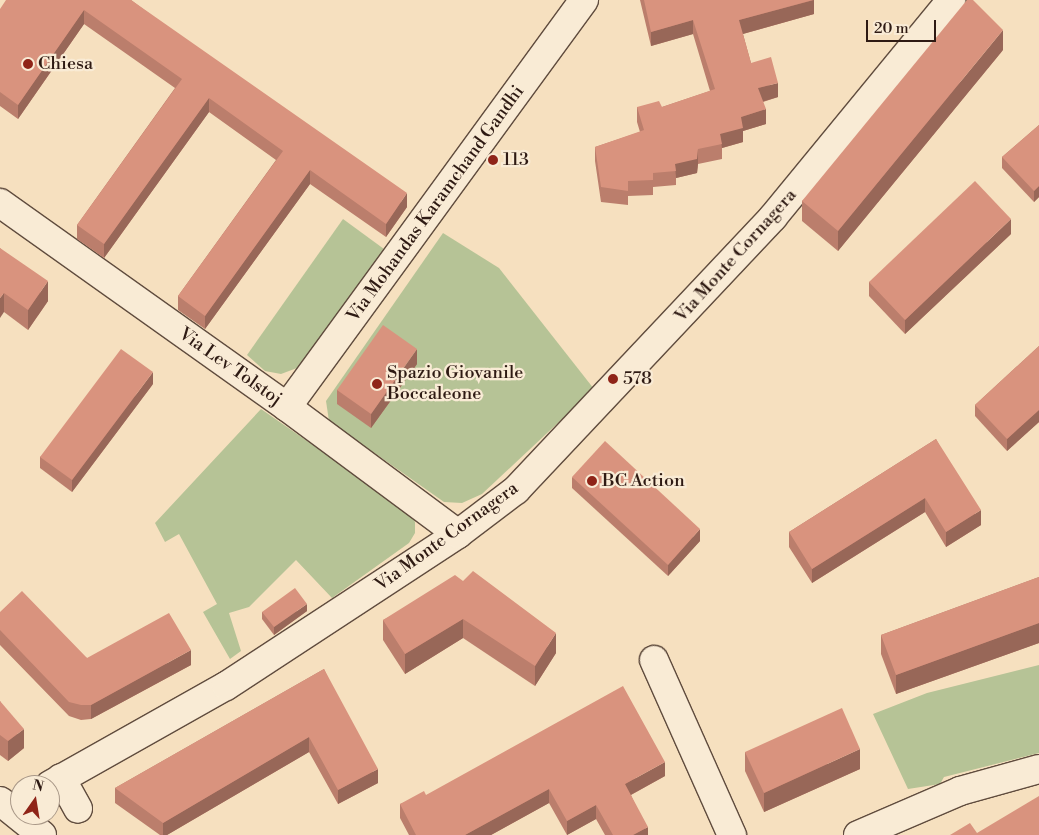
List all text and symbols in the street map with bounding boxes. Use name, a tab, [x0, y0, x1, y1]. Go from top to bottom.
scale bar	[869, 10, 939, 42]
text: 20 m	[874, 19, 909, 38]
place label: Chiesa	[38, 53, 93, 75]
marker: Chiesa	[22, 58, 34, 70]
street label: Via Mohandas Karamchand Gandhi	[343, 82, 529, 326]
place label: 113	[503, 149, 529, 171]
marker: 113	[487, 154, 499, 166]
street label: Via Monte Cornagera	[671, 185, 801, 327]
street label: Via Lev Tolstoj	[174, 323, 286, 411]
place label: Spazio Giovanile Boccaleone	[387, 363, 523, 406]
place label: 578	[623, 368, 652, 390]
marker: 578	[607, 373, 619, 385]
marker: Spazio Giovanile Boccaleone	[371, 378, 383, 390]
place label: BC Action	[602, 470, 685, 492]
marker: BC Action	[586, 475, 598, 487]
street label: Via Monte Cornagera	[371, 478, 523, 596]
north arrow	[10, 775, 60, 825]
text: N	[31, 776, 46, 796]

